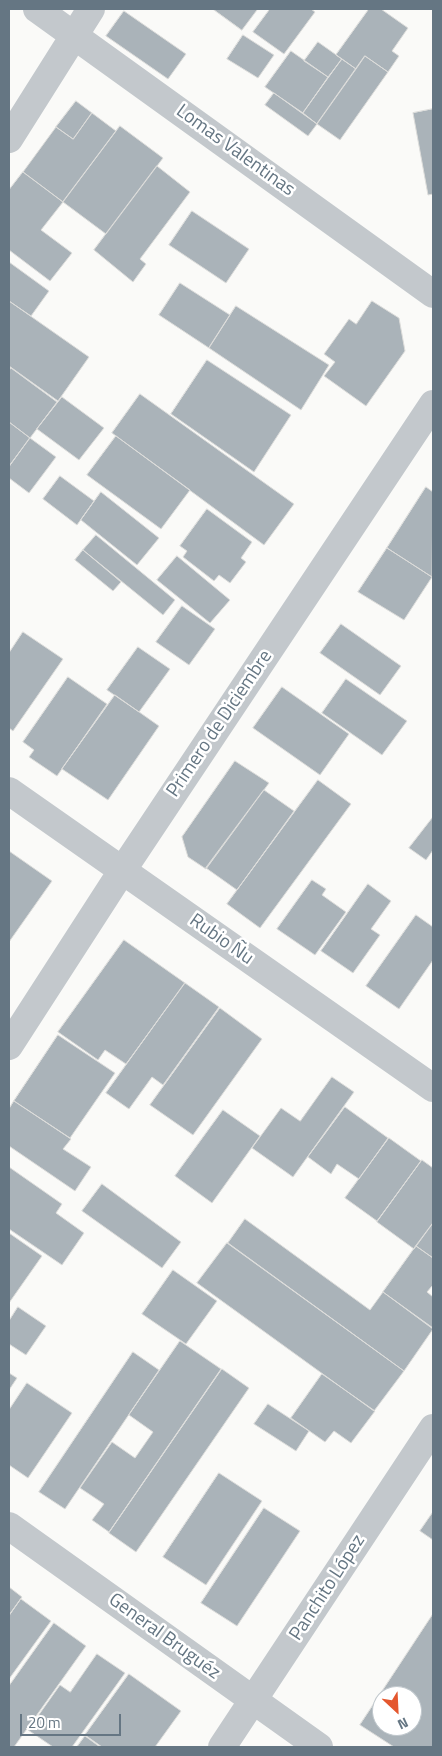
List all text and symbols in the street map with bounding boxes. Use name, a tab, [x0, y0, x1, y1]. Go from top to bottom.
street label: Lomas Valentinas	[171, 100, 299, 202]
street label: Primero de Diciembre	[162, 646, 278, 802]
street label: Rubio Ñu	[185, 910, 257, 970]
street label: Panchito López	[285, 1531, 371, 1645]
street label: General Bruguéz	[104, 1589, 224, 1685]
north arrow	[372, 1686, 422, 1736]
scale bar	[22, 1704, 124, 1736]
text: 20 m	[28, 1711, 61, 1734]
text: N	[394, 1713, 412, 1736]

